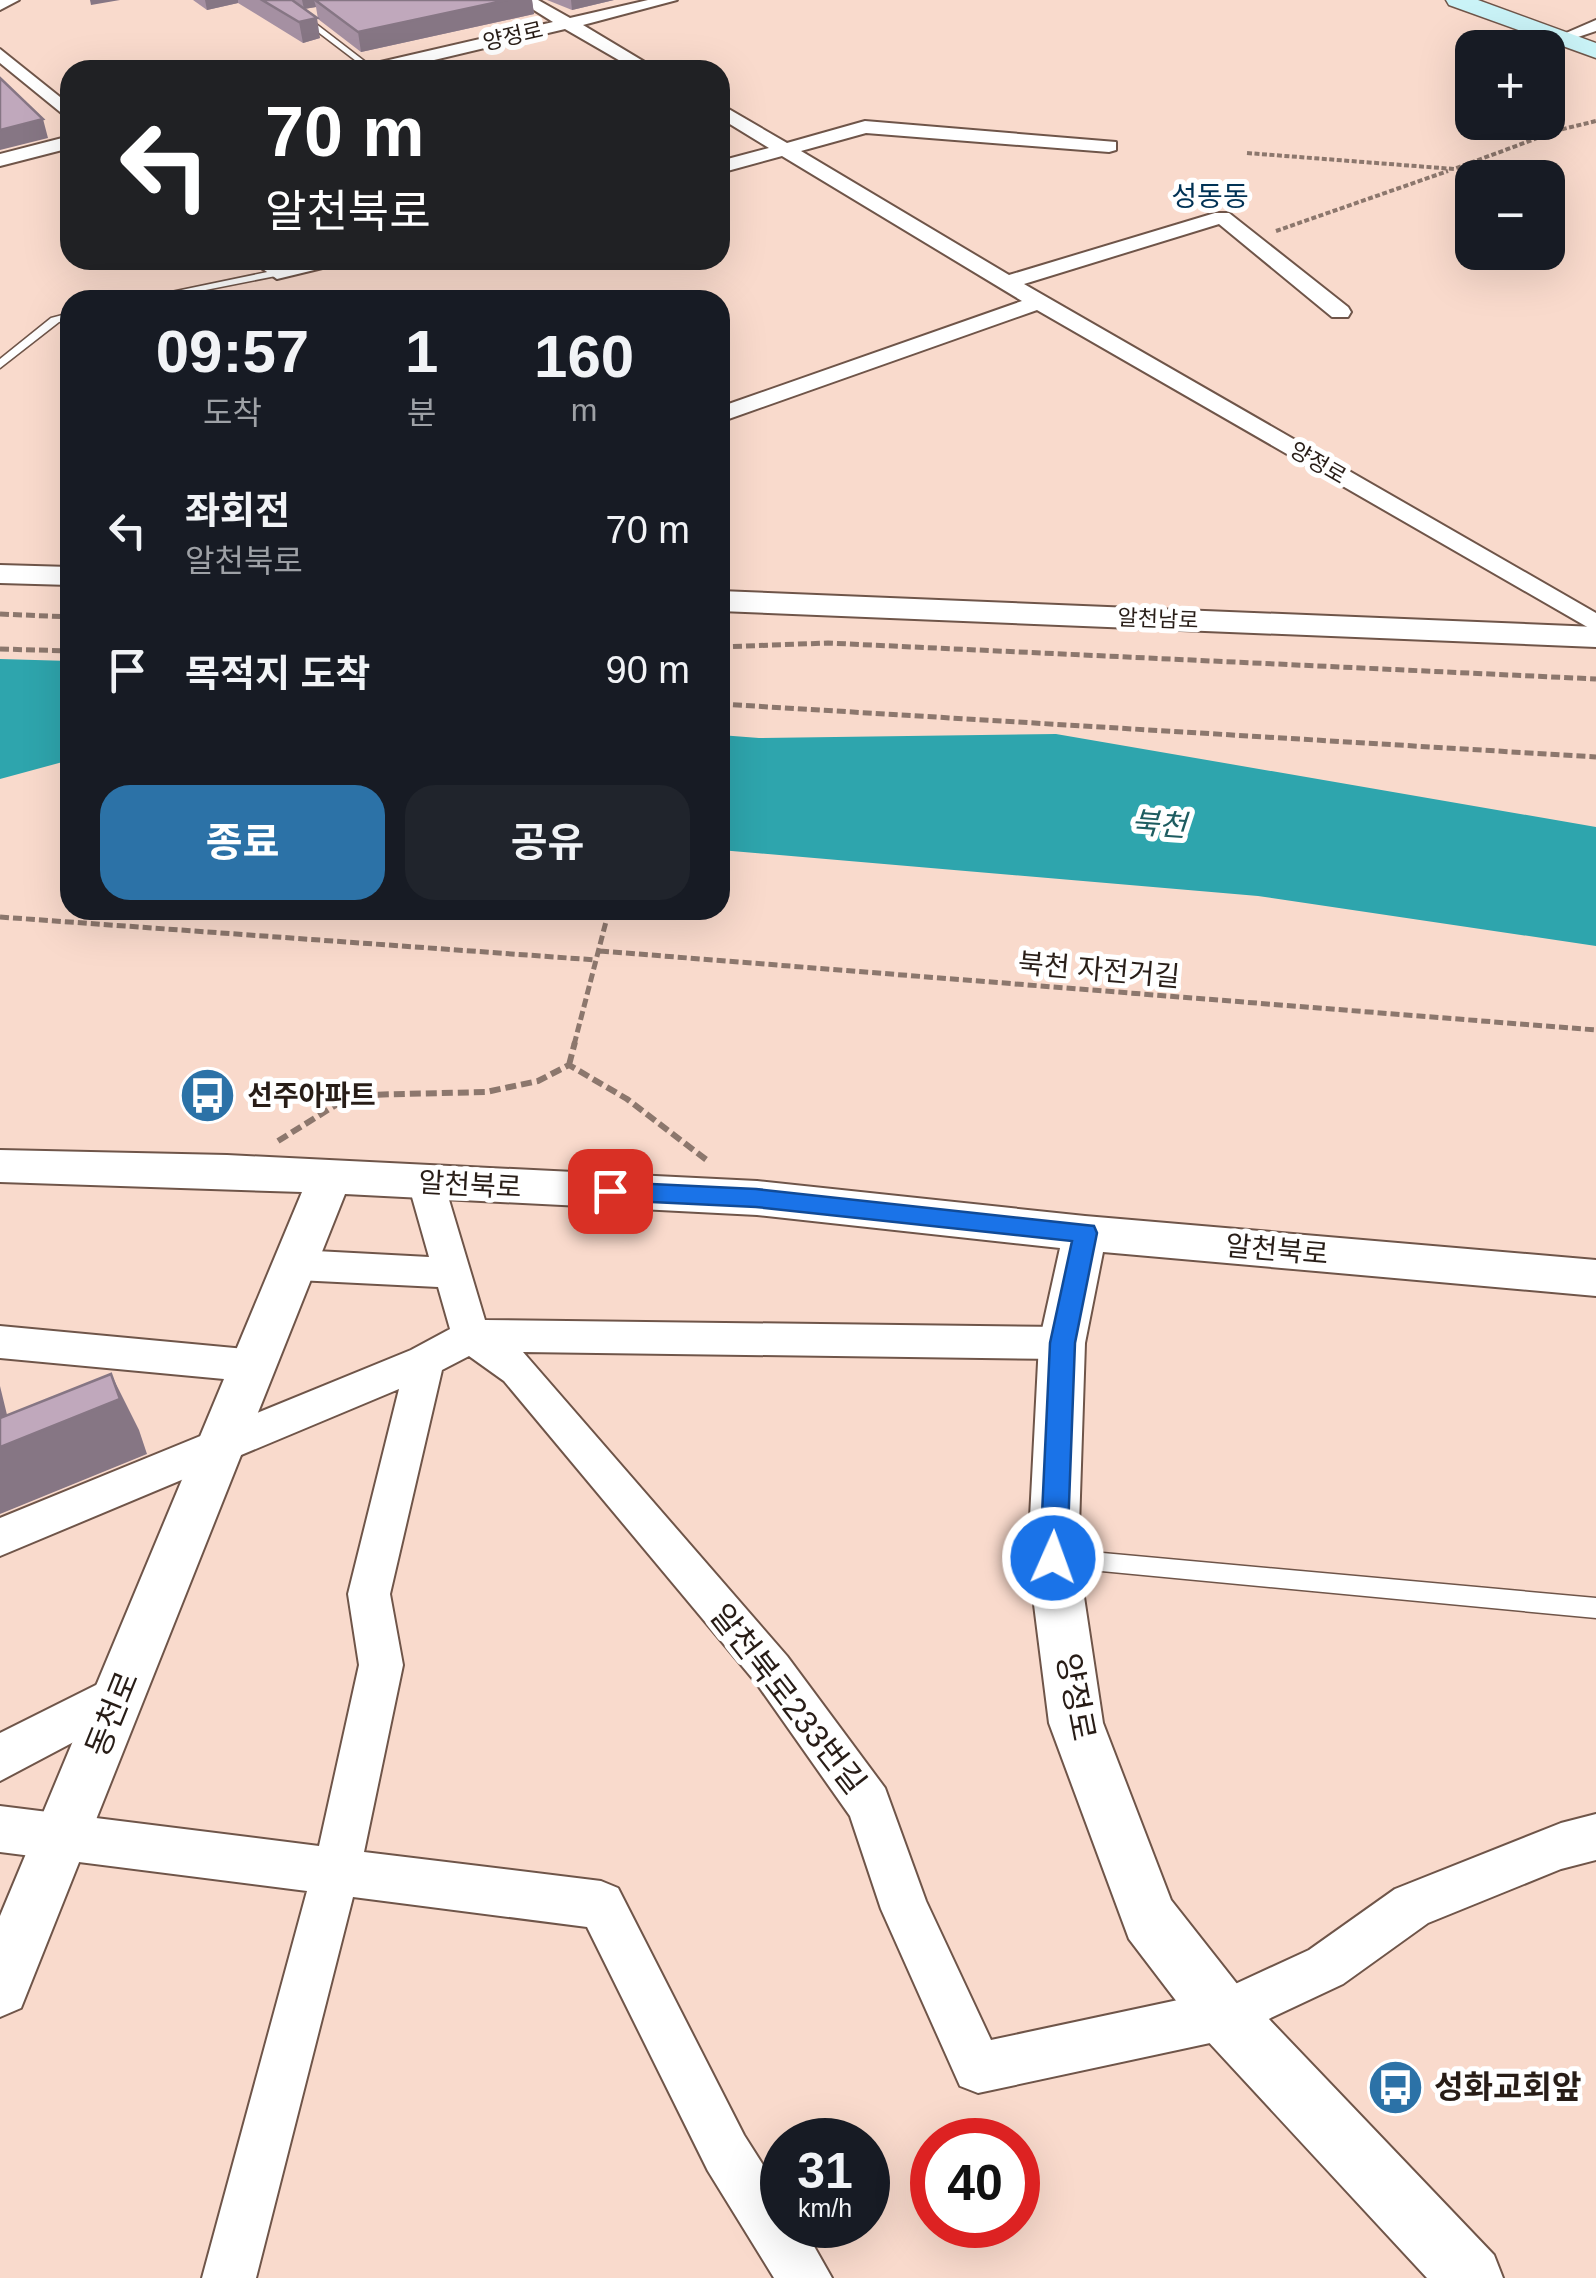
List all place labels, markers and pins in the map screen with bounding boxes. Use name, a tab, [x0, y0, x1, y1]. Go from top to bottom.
bus stop icon: 선주아파트	[178, 1065, 238, 1125]
place label: 선주아파트	[247, 1080, 376, 1111]
pin	[568, 1149, 653, 1234]
bus stop icon: 성화교회앞	[1365, 2057, 1425, 2117]
place label: 성화교회앞	[1434, 2069, 1581, 2105]

